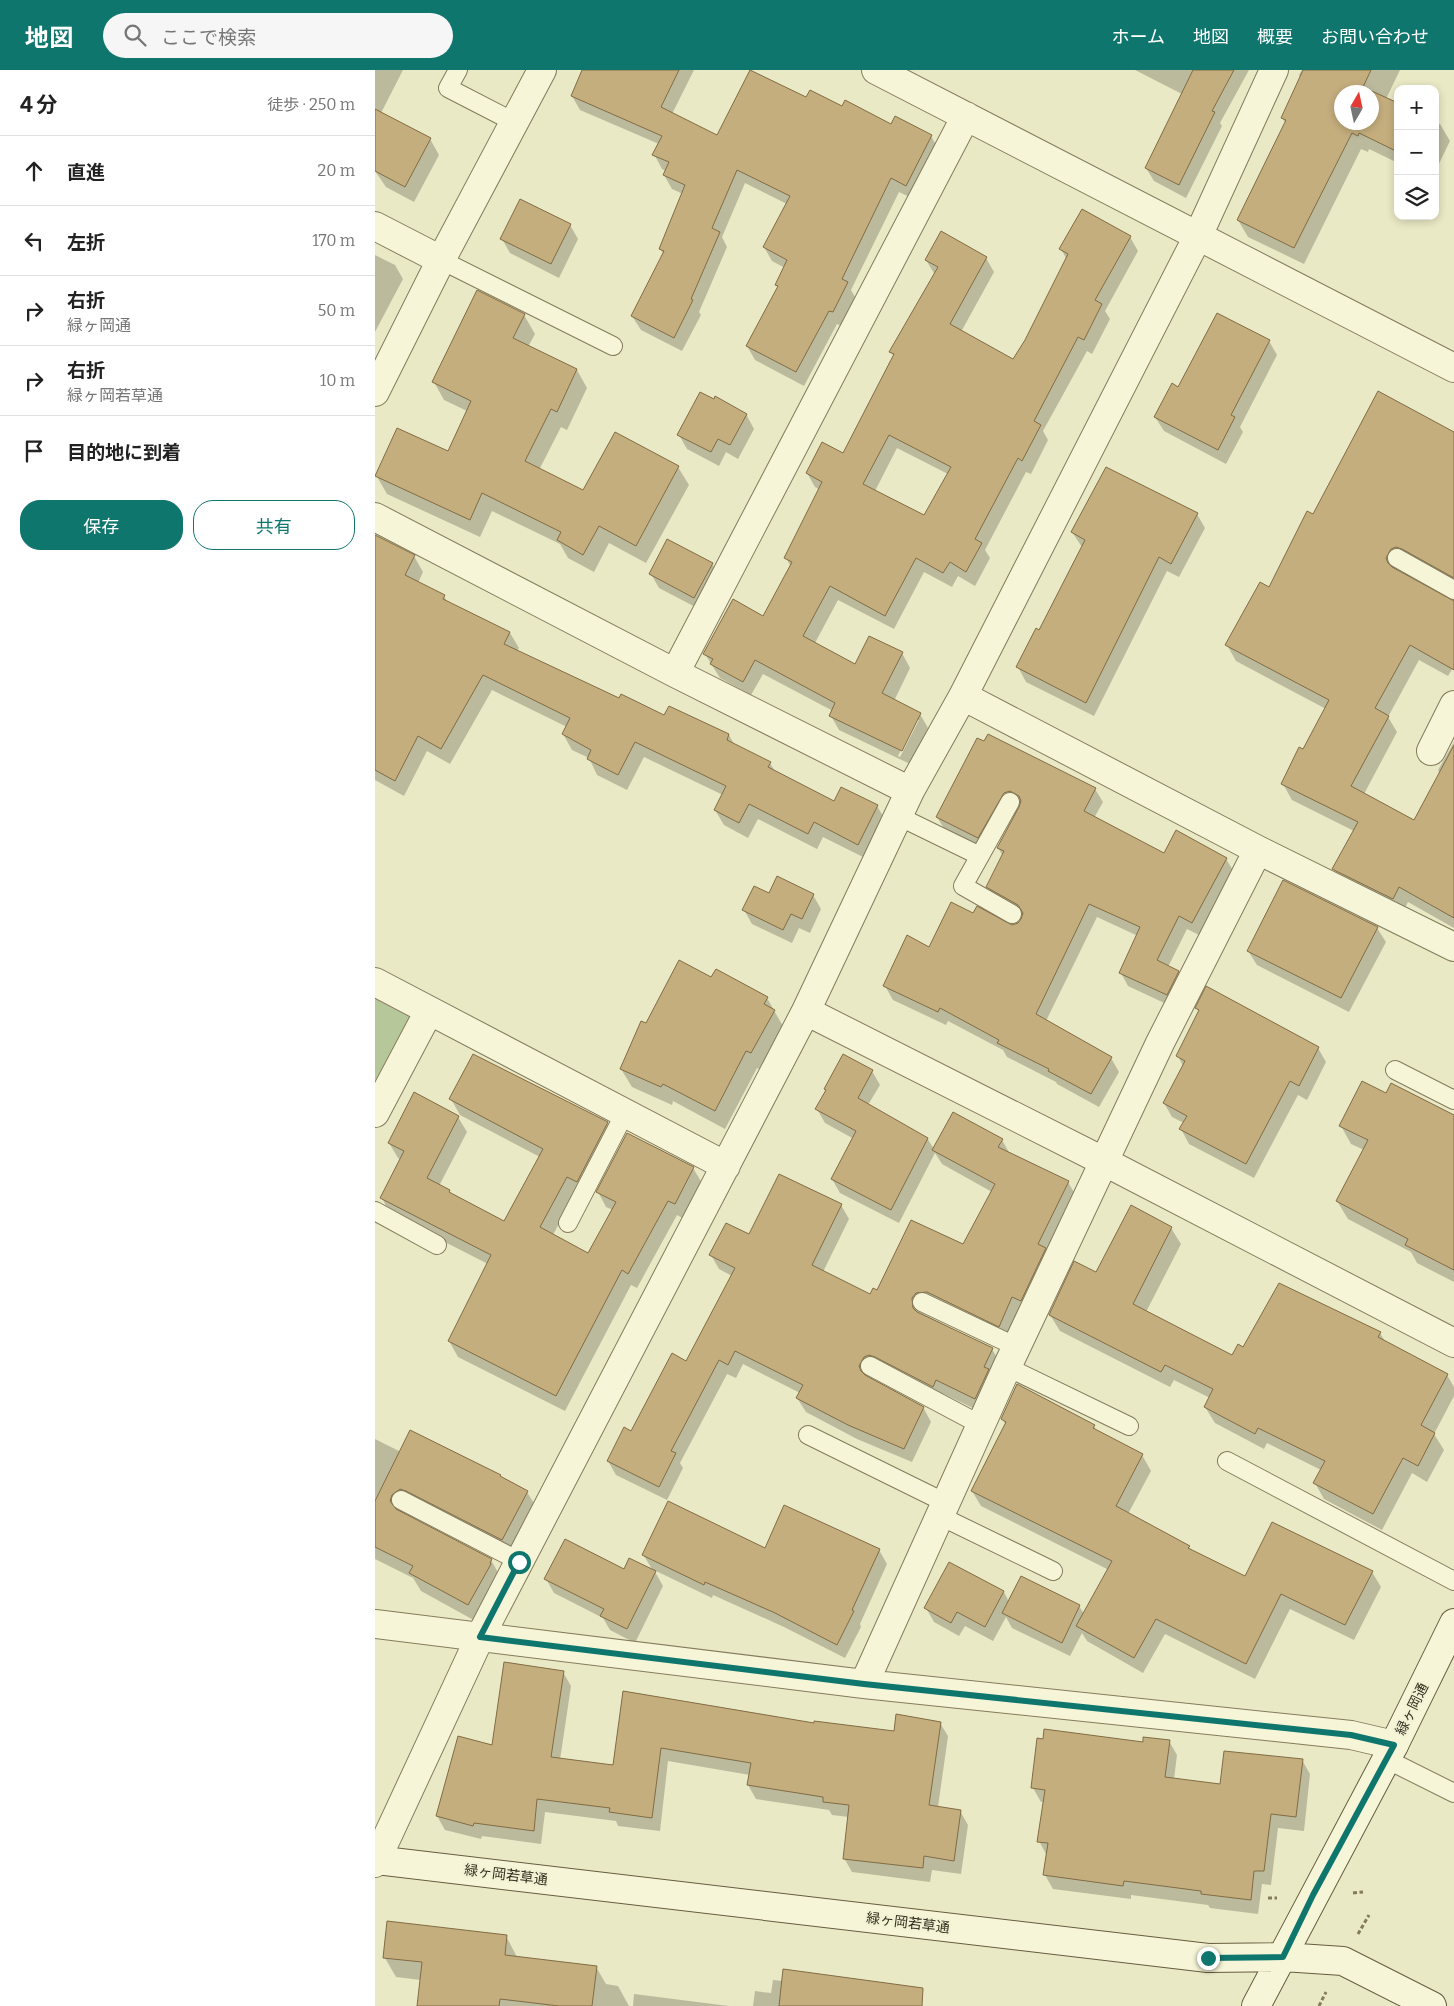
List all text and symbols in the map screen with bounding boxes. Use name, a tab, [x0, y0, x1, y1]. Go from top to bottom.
search box	[103, 13, 453, 58]
icon: search	[121, 21, 149, 49]
text: 地図	[25, 24, 73, 52]
text: ここで検索	[161, 26, 256, 49]
text: ホーム	[1112, 26, 1165, 48]
text: 地図	[1193, 26, 1229, 48]
text: 概要	[1257, 26, 1293, 48]
text: お問い合わせ	[1321, 26, 1429, 48]
north arrow	[1334, 85, 1379, 130]
map controls	[1394, 85, 1439, 220]
button: +	[1394, 85, 1439, 130]
text: 4 分	[20, 92, 58, 118]
text: 徒歩 · 250 m	[267, 95, 355, 114]
button: −	[1394, 130, 1439, 175]
icon: ahead	[20, 157, 48, 185]
text: 直進	[67, 161, 105, 184]
text: 20 m	[318, 161, 355, 180]
button: layers	[1394, 175, 1439, 220]
icon: left	[20, 227, 48, 255]
text: 左折	[67, 231, 105, 254]
text: 170 m	[312, 231, 355, 250]
text: 右折	[67, 289, 105, 312]
icon: right	[20, 297, 48, 325]
text: 50 m	[318, 301, 355, 320]
text: 緑ヶ岡通	[67, 316, 131, 335]
text: 右折	[67, 359, 105, 382]
icon: right	[20, 367, 48, 395]
text: 10 m	[320, 371, 355, 390]
text: 緑ヶ岡若草通	[67, 386, 163, 405]
icon: arrive	[20, 437, 48, 465]
text: 目的地に到着	[67, 441, 181, 464]
button: 保存	[20, 500, 183, 550]
button: 共有	[193, 500, 355, 550]
route start	[508, 1551, 531, 1574]
street label: 緑ヶ岡通	[1392, 1680, 1432, 1738]
street label: 緑ヶ岡若草通	[463, 1861, 549, 1889]
street label: 緑ヶ岡若草通	[865, 1909, 951, 1937]
route end	[1197, 1947, 1220, 1970]

